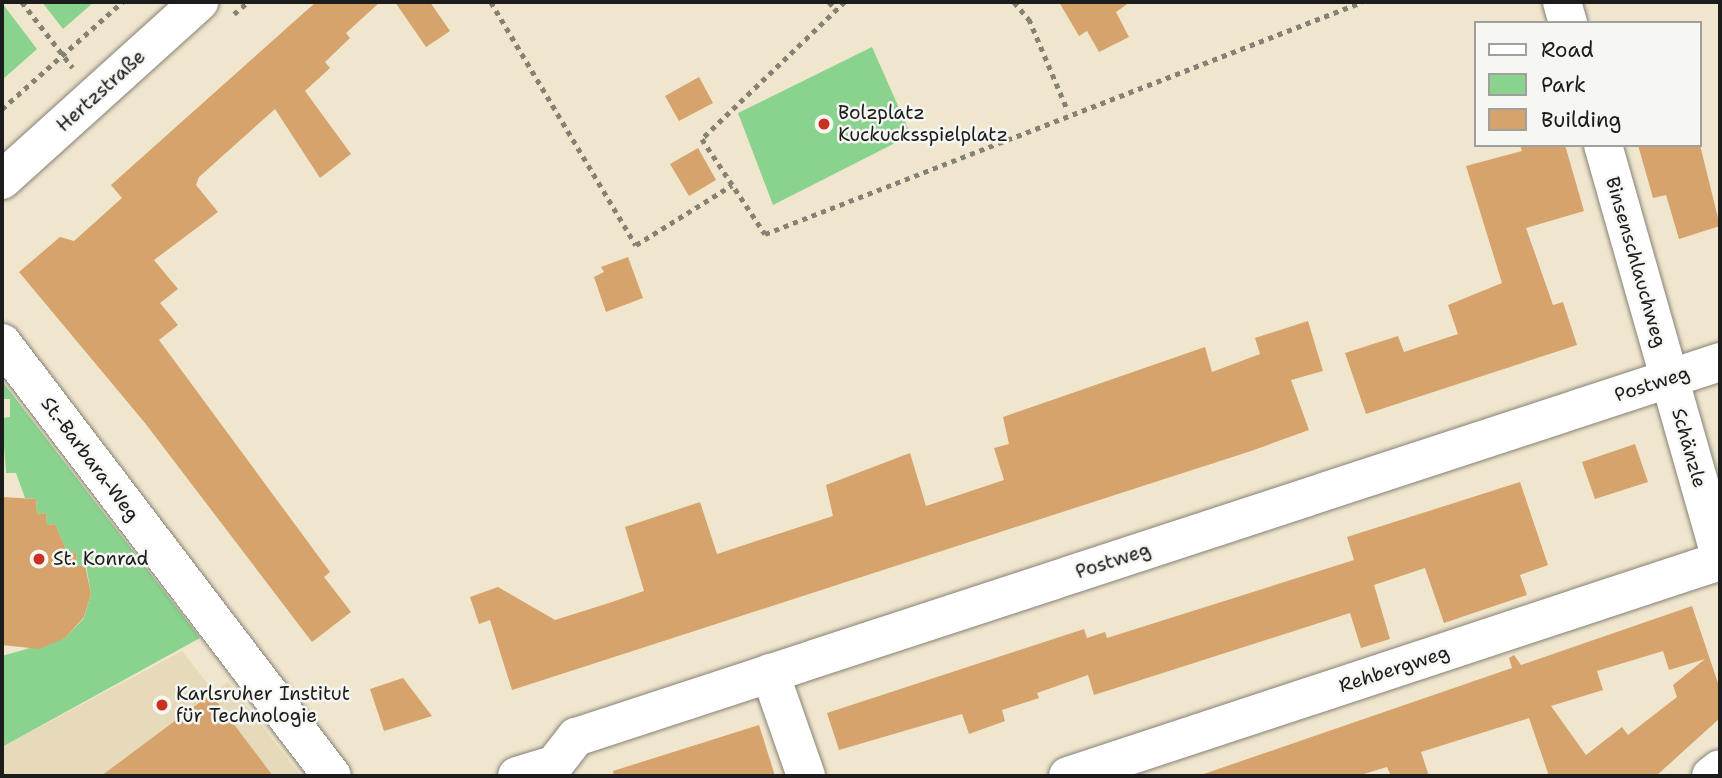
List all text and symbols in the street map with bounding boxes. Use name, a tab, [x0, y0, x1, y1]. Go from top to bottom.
legend	[1474, 21, 1701, 147]
text: Road	[1541, 36, 1594, 64]
street label: Hertzstraße	[52, 45, 150, 137]
text: Park	[1541, 71, 1586, 99]
place label: Bolzplatz Kuckucksspielplatz	[838, 102, 1008, 146]
text: Building	[1541, 106, 1621, 134]
marker: Bolzplatz Kuckucksspielplatz	[816, 116, 832, 132]
street label: Binsenschlauchweg	[1601, 174, 1671, 350]
street label: Postweg	[1612, 361, 1692, 407]
street label: St.-Barbara-Weg	[36, 393, 144, 525]
street label: Schänzle	[1667, 406, 1711, 490]
street label: Postweg	[1073, 538, 1153, 584]
place label: St. Konrad	[53, 548, 148, 570]
marker: St. Konrad	[31, 551, 47, 567]
street label: Rehbergweg	[1336, 640, 1452, 698]
place label: Karlsruher Institut für Technologie	[176, 683, 350, 727]
marker: Karlsruher Institut für Technologie	[154, 697, 170, 713]

